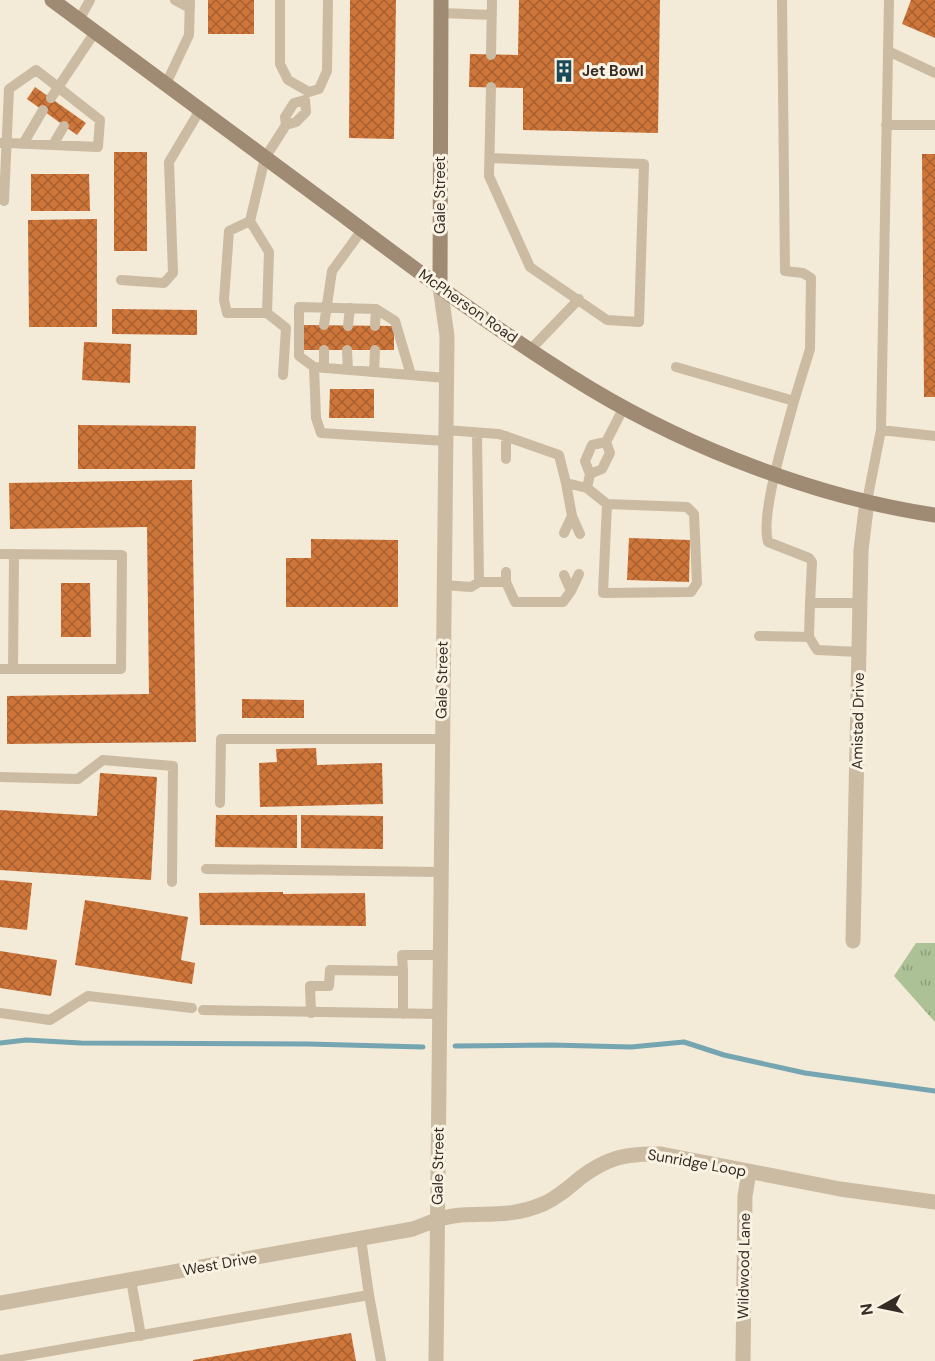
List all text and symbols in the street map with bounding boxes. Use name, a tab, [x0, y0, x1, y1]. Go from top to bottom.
building icon: Jet Bowl	[551, 58, 577, 84]
place label: Jet Bowl	[582, 61, 644, 81]
street label: Gale Street	[430, 156, 450, 234]
street label: McPherson Road	[415, 264, 521, 348]
street label: Gale Street	[431, 641, 453, 719]
street label: Amistad Drive	[847, 672, 869, 770]
street label: Gale Street	[427, 1127, 449, 1205]
street label: Sunridge Loop	[646, 1144, 748, 1182]
street label: Wildwood Lane	[733, 1213, 755, 1319]
street label: West Drive	[181, 1248, 259, 1280]
north arrow	[851, 1277, 911, 1337]
text: N	[855, 1302, 878, 1317]

